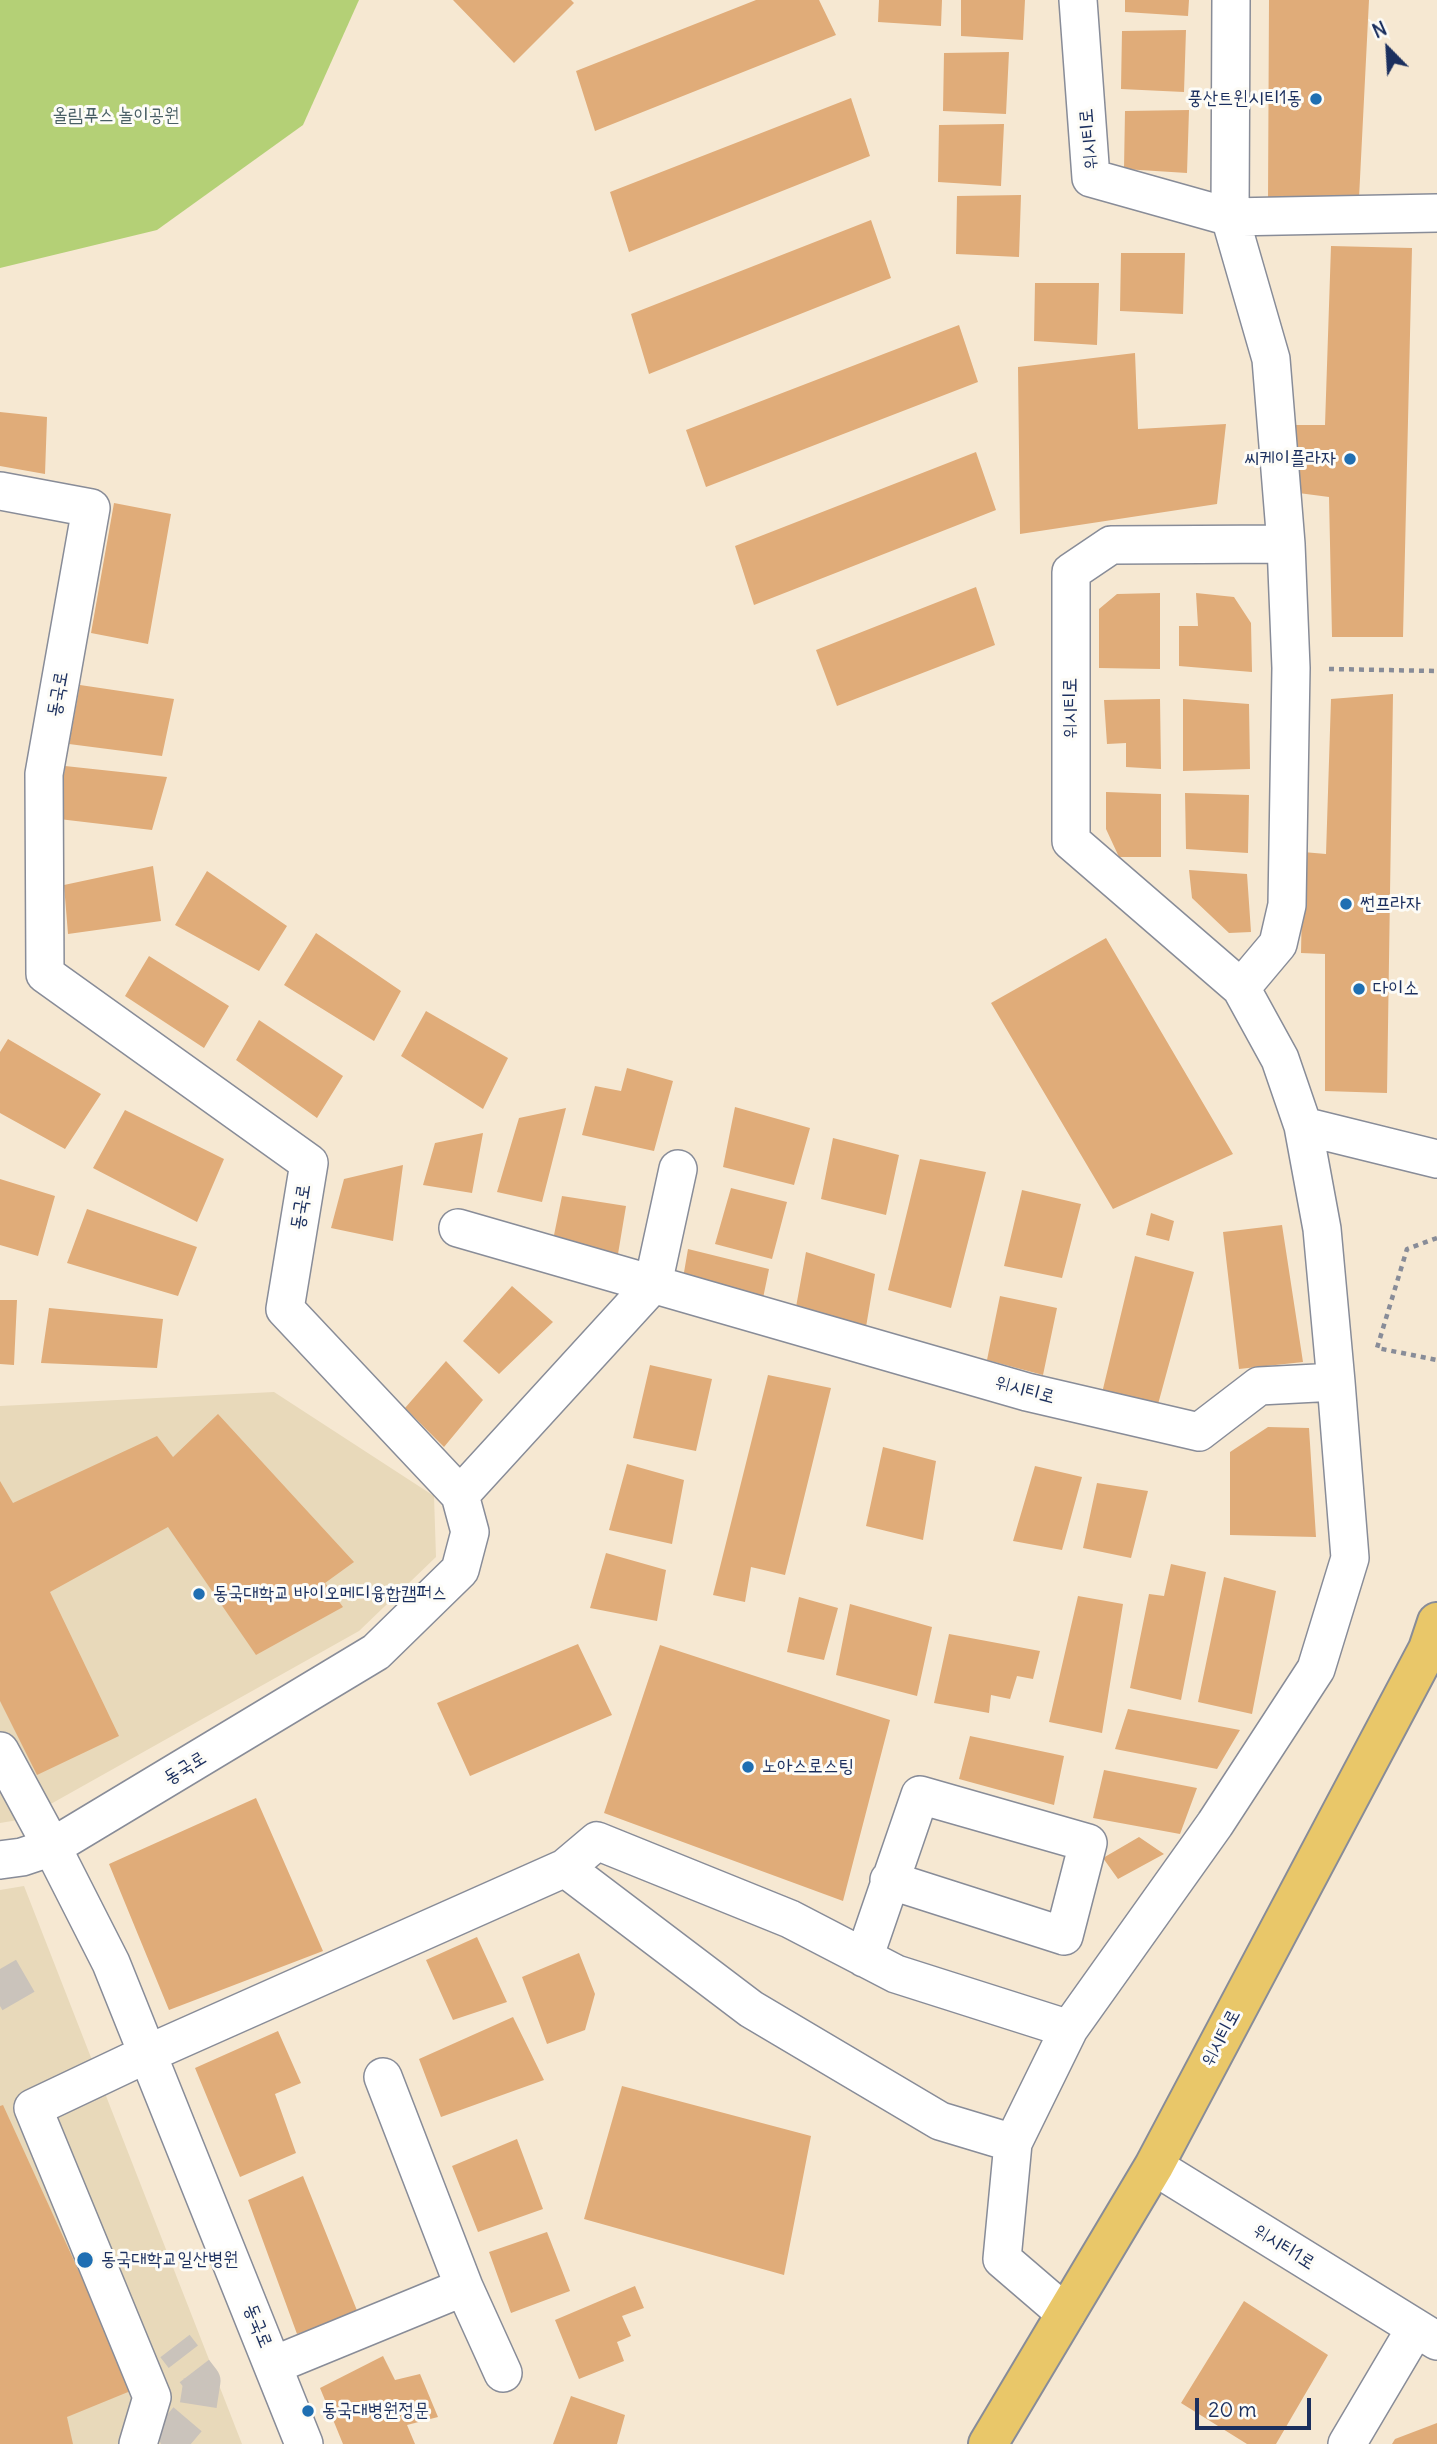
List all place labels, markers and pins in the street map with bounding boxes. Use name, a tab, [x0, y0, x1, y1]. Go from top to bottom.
place label: 풍산트윈시티1동	[1187, 88, 1302, 110]
marker: 풍산트윈시티1동	[1308, 91, 1324, 107]
place label: 씨케이플라자	[1244, 448, 1336, 470]
marker: 씨케이플라자	[1342, 451, 1358, 467]
place label: 썬프라자	[1360, 893, 1421, 915]
marker: 썬프라자	[1338, 896, 1354, 912]
place label: 다이소	[1373, 978, 1419, 1000]
marker: 다이소	[1351, 981, 1367, 997]
place label: 동국대학교 바이오메디융합캠퍼스	[213, 1583, 447, 1605]
marker: 동국대학교 바이오메디융합캠퍼스	[191, 1586, 207, 1602]
place label: 노아스로스팅	[762, 1756, 854, 1778]
marker: 노아스로스팅	[740, 1759, 756, 1775]
place label: 동국대학교일산병원	[101, 2249, 239, 2271]
marker: 동국대학교일산병원	[75, 2250, 95, 2270]
place label: 동국대병원정문	[322, 2400, 429, 2422]
marker: 동국대병원정문	[300, 2403, 316, 2419]

